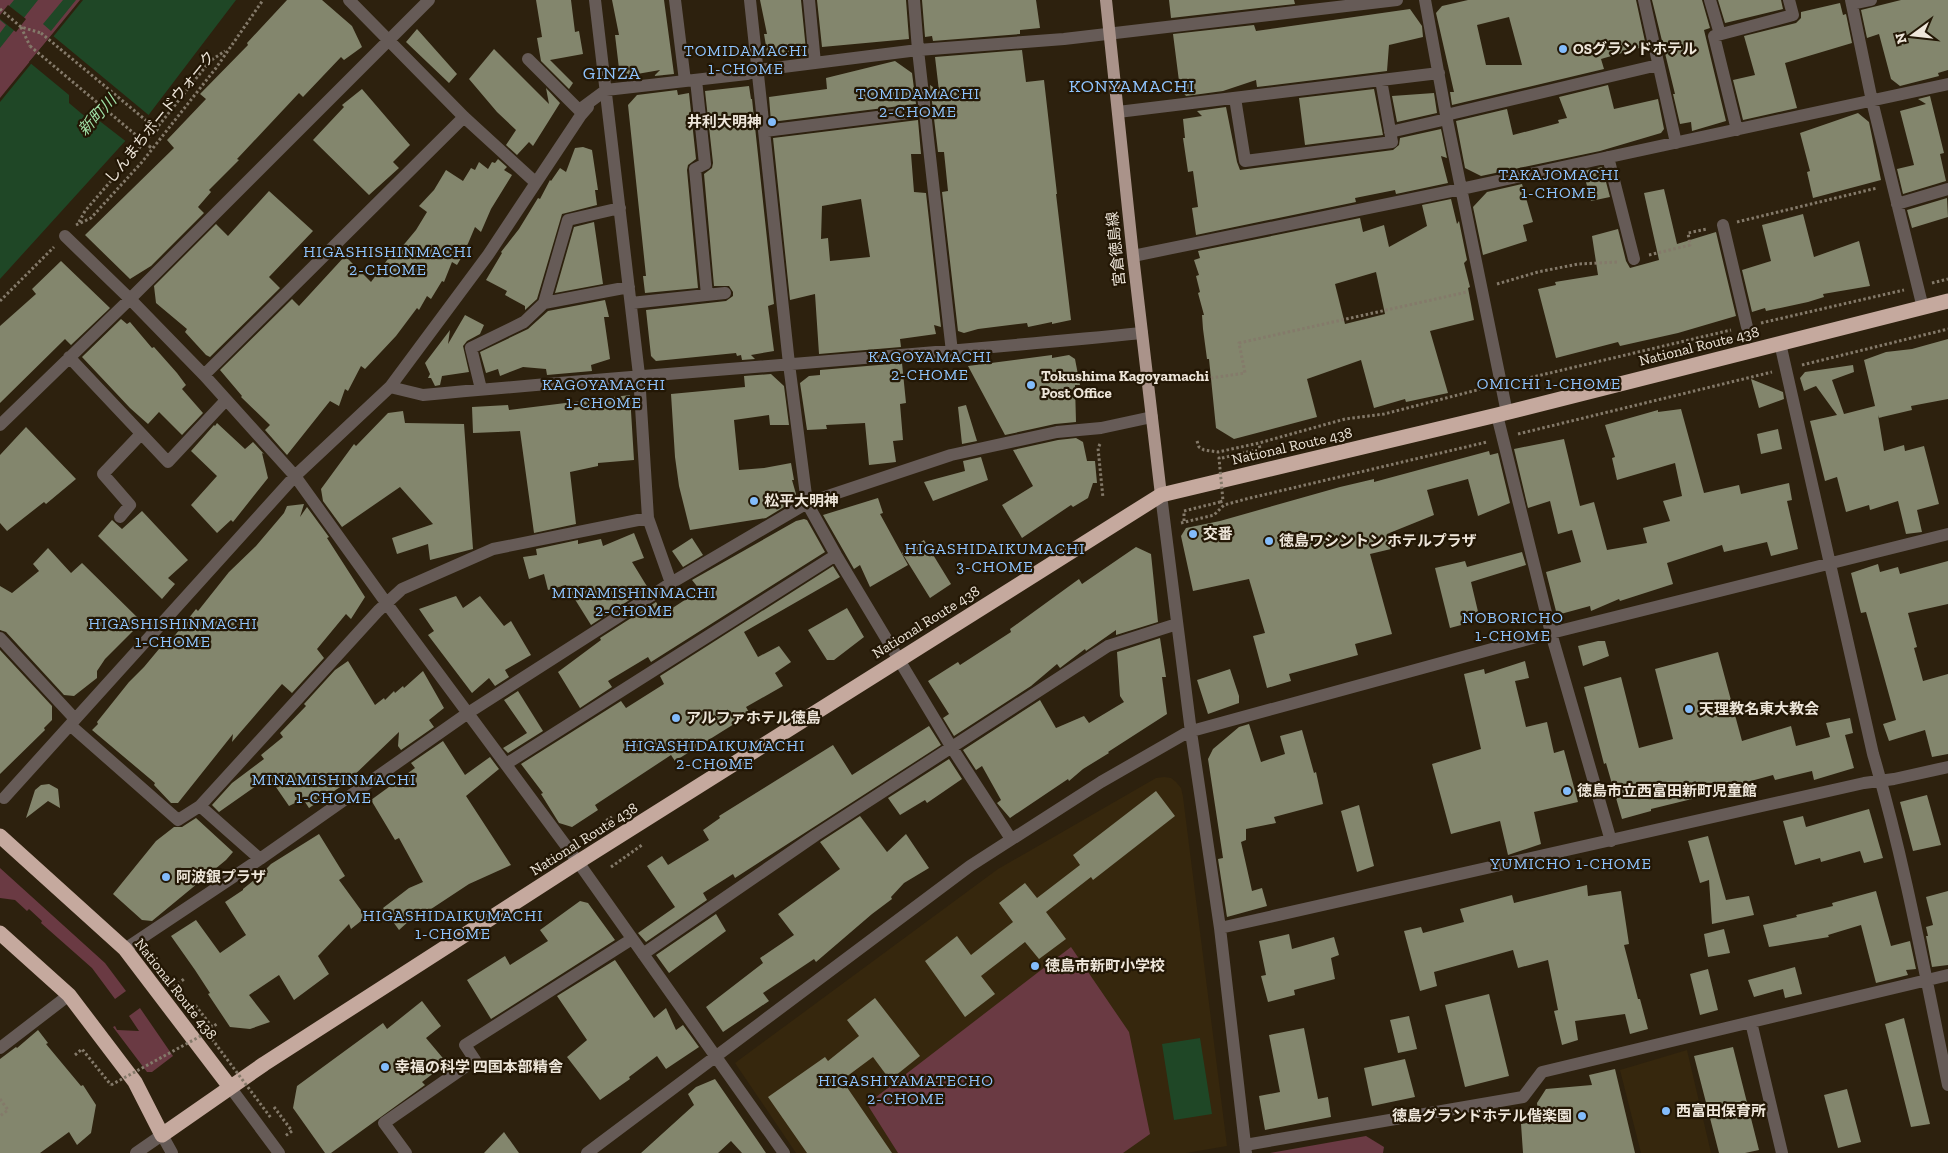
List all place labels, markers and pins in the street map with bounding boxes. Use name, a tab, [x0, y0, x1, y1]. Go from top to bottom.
place label: OSグランドホテル	[1573, 40, 1697, 58]
marker: OSグランドホテル	[1557, 43, 1569, 55]
place label: 井利大明神	[687, 113, 762, 131]
marker: 井利大明神	[766, 116, 778, 128]
place label: Tokushima Kagoyamachi Post Office	[1041, 367, 1210, 402]
marker: Tokushima Kagoyamachi Post Office	[1025, 379, 1037, 391]
place label: 松平大明神	[764, 492, 839, 510]
marker: 松平大明神	[748, 495, 760, 507]
place label: 交番	[1203, 525, 1233, 543]
marker: 交番	[1187, 528, 1199, 540]
place label: 徳島ワシントン ホテルプラザ	[1279, 532, 1477, 550]
marker: 徳島ワシントン ホテルプラザ	[1263, 535, 1275, 547]
place label: 天理教名東大教会	[1699, 700, 1819, 718]
marker: 天理教名東大教会	[1683, 703, 1695, 715]
place label: アルファホテル徳島	[686, 709, 821, 727]
marker: アルファホテル徳島	[670, 712, 682, 724]
place label: 徳島市立西富田新町児童館	[1577, 782, 1757, 800]
marker: 徳島市立西富田新町児童館	[1561, 785, 1573, 797]
place label: 阿波銀プラザ	[176, 868, 266, 886]
marker: 阿波銀プラザ	[160, 871, 172, 883]
place label: 徳島市新町小学校	[1045, 957, 1165, 975]
marker: 徳島市新町小学校	[1029, 960, 1041, 972]
place label: 幸福の科学 四国本部精舎	[395, 1058, 564, 1076]
marker: 幸福の科学 四国本部精舎	[379, 1061, 391, 1073]
place label: 西富田保育所	[1676, 1102, 1766, 1120]
marker: 西富田保育所	[1660, 1105, 1672, 1117]
place label: 徳島グランドホテル偕楽園	[1392, 1107, 1572, 1125]
marker: 徳島グランドホテル偕楽園	[1576, 1110, 1588, 1122]

